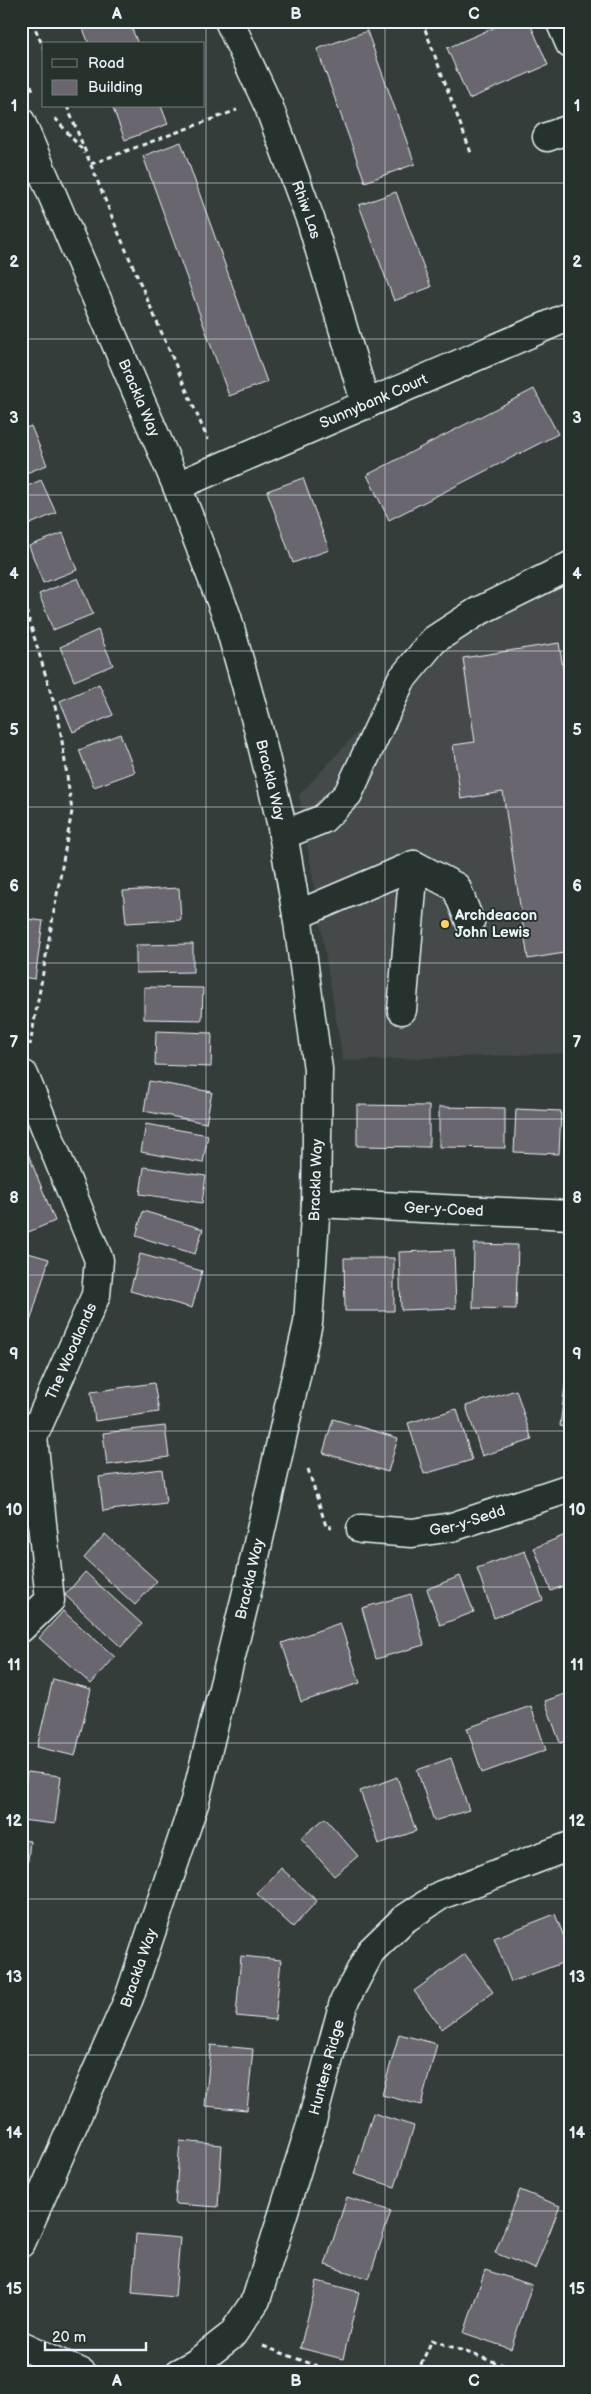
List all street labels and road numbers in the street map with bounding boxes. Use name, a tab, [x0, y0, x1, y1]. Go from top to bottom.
street label: Rhiw Las	[287, 178, 326, 242]
street label: Brackla Way	[114, 356, 164, 440]
street label: Sunnybank Court	[317, 369, 431, 433]
street label: Brackla Way	[252, 738, 290, 823]
street label: Brackla Way	[305, 1138, 327, 1222]
street label: Ger-y-Coed	[404, 1198, 484, 1220]
street label: The Woodlands	[41, 1299, 101, 1403]
street label: Ger-y-Sedd	[428, 1501, 508, 1540]
street label: Brackla Way	[231, 1536, 269, 1621]
street label: Brackla Way	[117, 1926, 161, 2010]
street label: Hunters Ridge	[305, 2017, 348, 2117]

